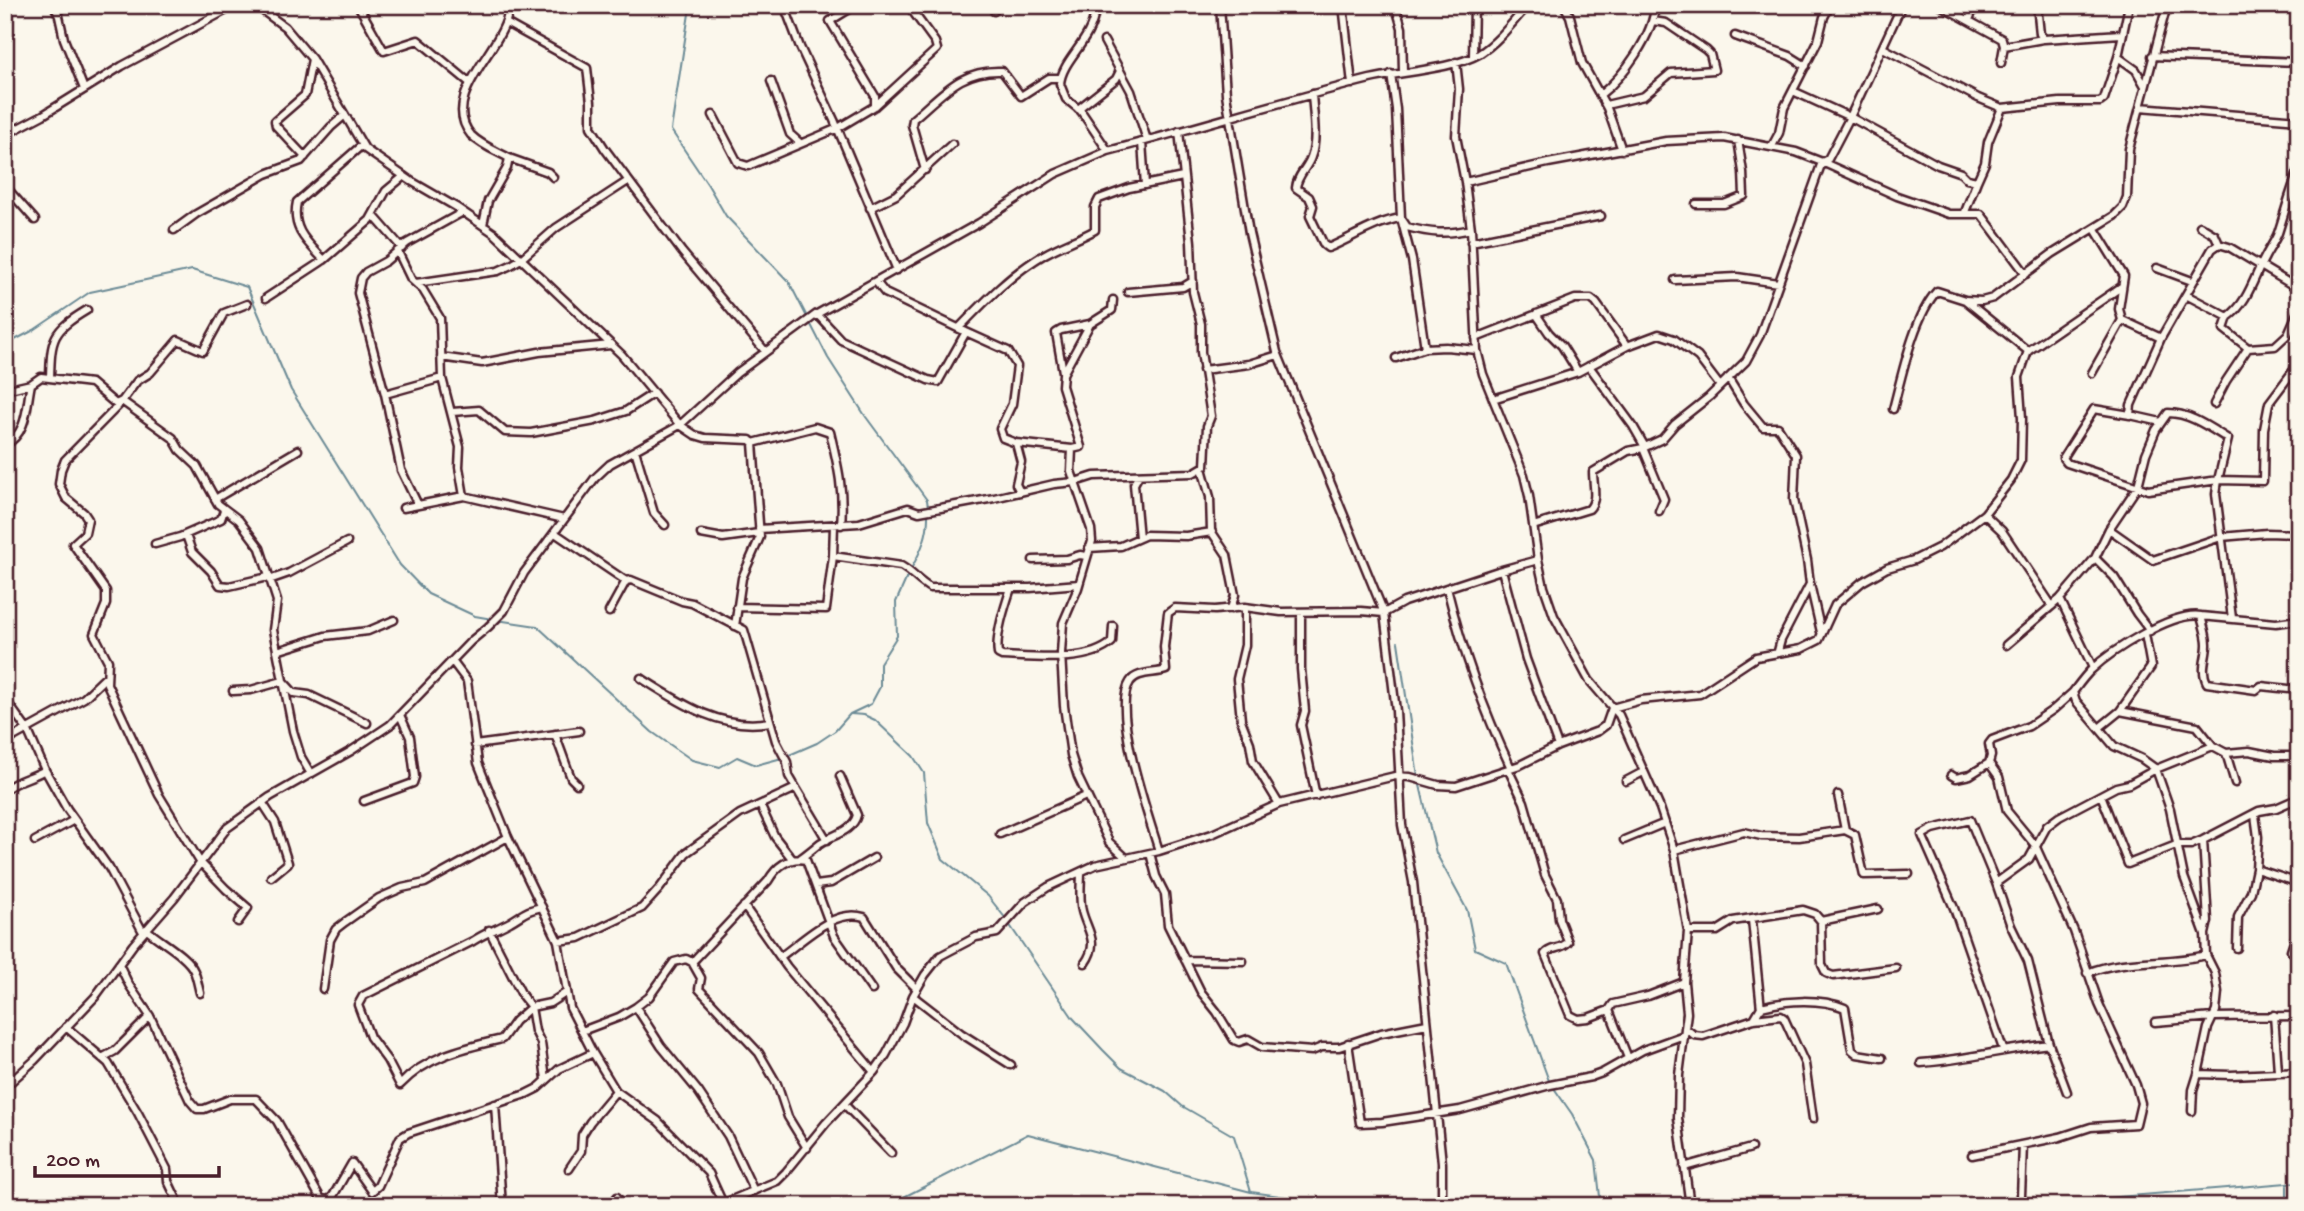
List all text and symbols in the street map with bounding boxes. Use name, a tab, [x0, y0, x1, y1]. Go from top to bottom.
scale bar	[35, 1134, 219, 1178]
text: 200 m	[46, 1150, 100, 1175]

